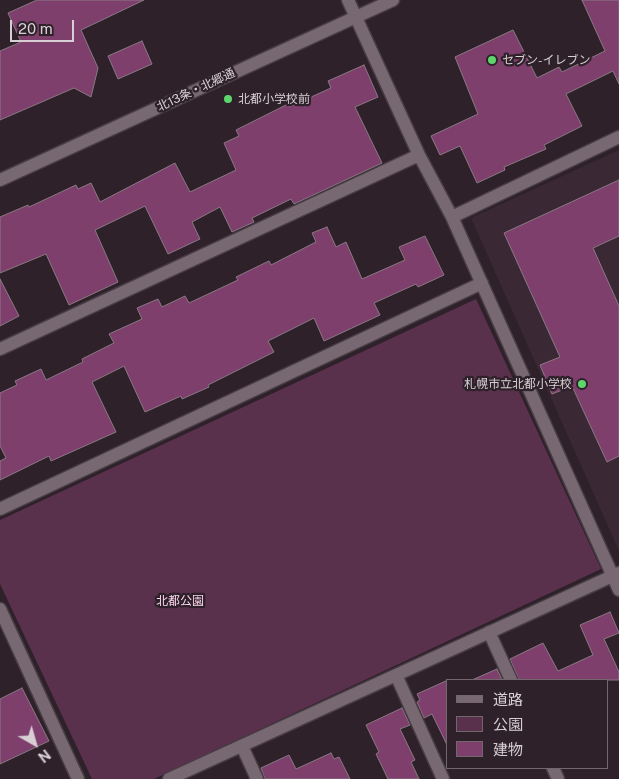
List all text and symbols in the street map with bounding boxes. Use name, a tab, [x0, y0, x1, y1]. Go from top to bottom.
scale bar	[12, 10, 76, 42]
text: 20 m	[18, 20, 53, 37]
place label: セブン-イレブン	[502, 53, 591, 67]
marker: セブン-イレブン	[486, 54, 498, 66]
street label: 北13条・北郷通	[155, 66, 237, 114]
place label: 北都小学校前	[238, 92, 310, 106]
marker: 北都小学校前	[222, 93, 234, 105]
place label: 札幌市立北都小学校	[464, 377, 572, 391]
marker: 札幌市立北都小学校	[576, 378, 588, 390]
park label: 北都公園	[156, 594, 204, 608]
legend	[446, 679, 609, 769]
text: 道路	[493, 691, 523, 708]
text: 公園	[493, 716, 523, 733]
north arrow	[10, 719, 60, 769]
text: 建物	[493, 741, 523, 758]
text: N	[35, 746, 53, 765]

